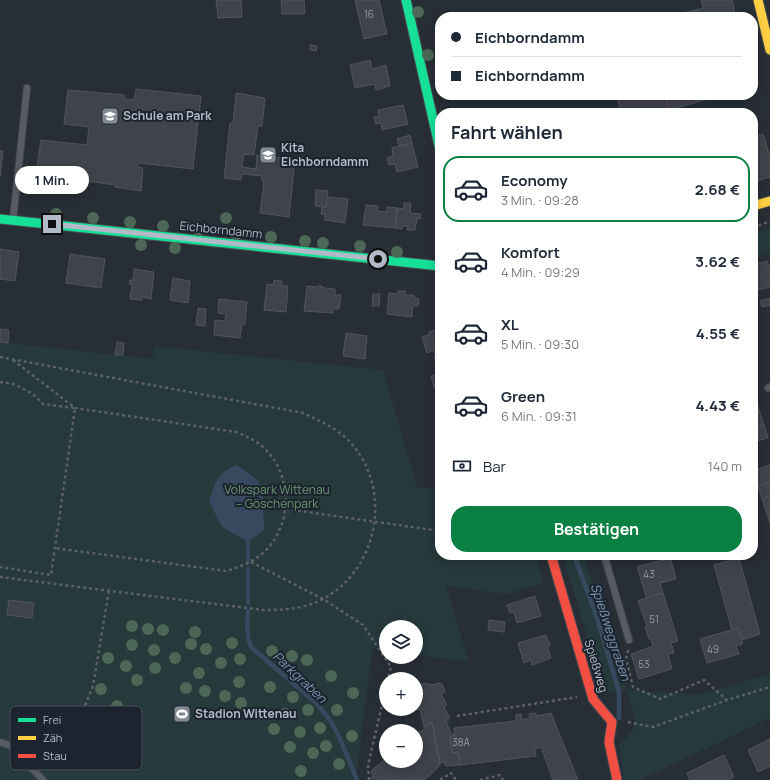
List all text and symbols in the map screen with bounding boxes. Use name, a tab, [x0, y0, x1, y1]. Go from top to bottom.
house number: 16	[364, 7, 374, 21]
text: Eichborndamm	[475, 27, 585, 48]
text: Eichborndamm	[475, 65, 585, 86]
school or university icon: Schule am Park	[100, 106, 120, 126]
place label: Schule am Park	[123, 107, 212, 124]
text: Fahrt wählen	[451, 120, 563, 144]
place label: Kita Eichborndamm	[281, 139, 369, 170]
school or university icon: Kita Eichborndamm	[258, 145, 278, 165]
callout: 1 Min.	[15, 166, 89, 194]
text: Economy	[501, 170, 568, 191]
text: 1 Min.	[34, 171, 70, 189]
icon: car	[453, 171, 489, 207]
text: 2.68 €	[695, 179, 740, 200]
text: 3 Min. · 09:28	[501, 191, 579, 209]
route end	[43, 215, 61, 233]
street label: Eichborndamm	[179, 217, 263, 242]
text: Komfort	[501, 242, 560, 263]
icon: car	[453, 243, 489, 279]
route start	[369, 250, 387, 268]
text: 3.62 €	[695, 251, 740, 272]
text: 4 Min. · 09:29	[501, 263, 580, 281]
text: XL	[501, 314, 519, 335]
icon: car	[453, 315, 489, 351]
text: 4.55 €	[696, 323, 740, 344]
text: 5 Min. · 09:30	[501, 335, 579, 353]
text: Green	[501, 386, 545, 407]
icon: car	[453, 387, 489, 423]
text: 4.43 €	[696, 395, 740, 416]
text: 6 Min. · 09:31	[501, 407, 577, 425]
icon: cash	[451, 455, 473, 477]
text: Bar	[483, 456, 506, 477]
text: 140 m	[708, 457, 742, 475]
park label: Volkspark Wittenau – Göschenpark	[224, 481, 330, 512]
button: Bestätigen	[451, 506, 742, 552]
house number: 43	[643, 567, 655, 581]
water label: Spießweggraben	[588, 581, 634, 683]
house number: 51	[649, 612, 659, 626]
map controls	[379, 620, 423, 768]
button: layers	[379, 620, 423, 664]
street label: Spießweg	[581, 638, 611, 694]
house number: 49	[707, 642, 719, 656]
water label: Parkgraben	[269, 647, 332, 708]
house number: 53	[638, 657, 650, 671]
button: +	[379, 672, 423, 716]
sports icon: Stadion Wittenau	[172, 704, 192, 724]
place label: Stadion Wittenau	[195, 705, 297, 722]
legend	[10, 706, 142, 770]
text: Frei	[43, 712, 61, 727]
button: −	[379, 724, 423, 768]
text: Zäh	[43, 730, 62, 745]
house number: 38A	[452, 735, 470, 749]
text: Stau	[43, 748, 67, 763]

